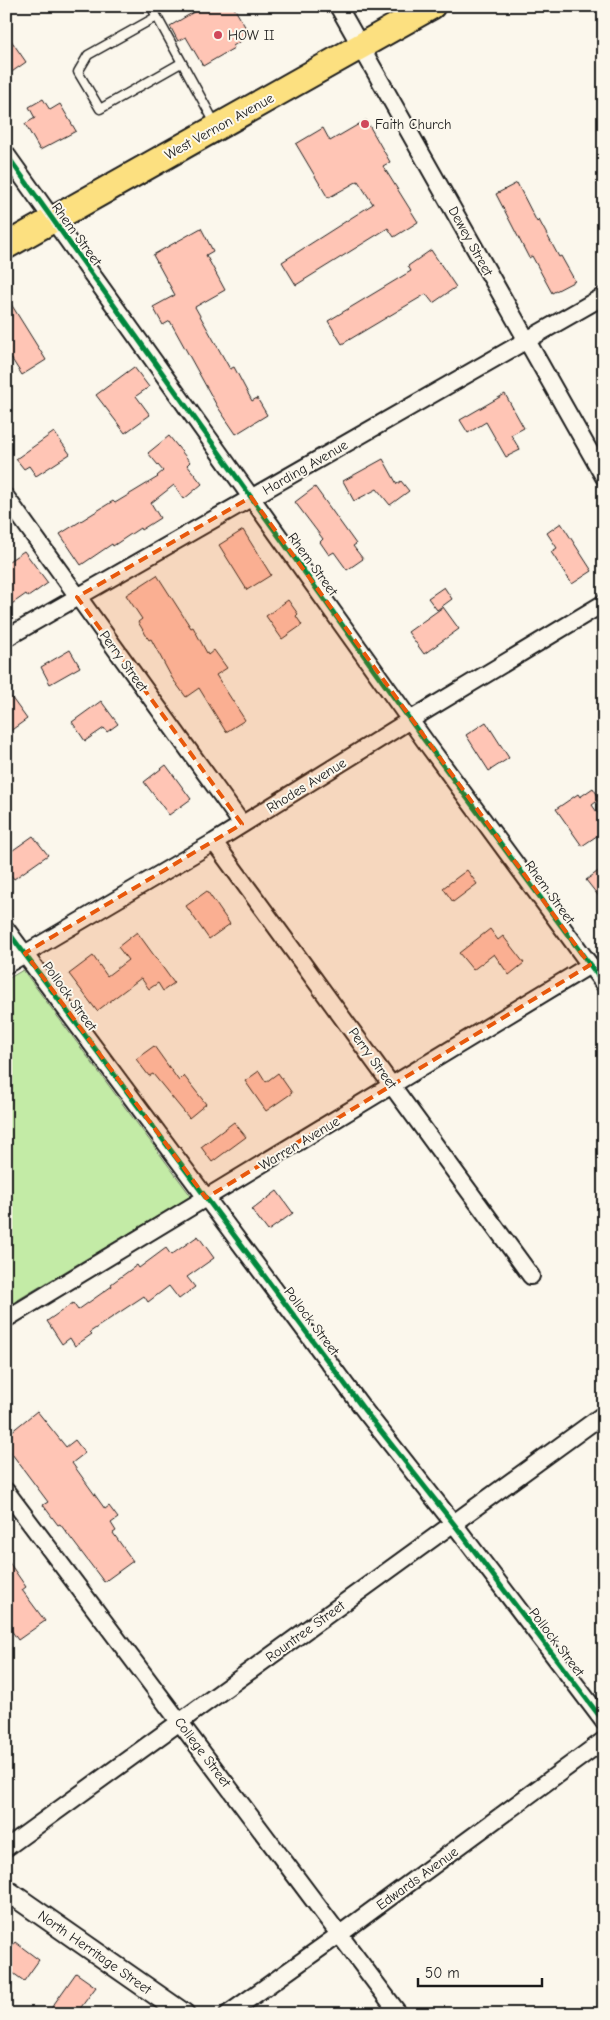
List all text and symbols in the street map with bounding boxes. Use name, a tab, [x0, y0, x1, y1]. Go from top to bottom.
place label: HOW II	[228, 27, 275, 44]
marker: HOW II	[212, 29, 224, 41]
street label: West Vernon Avenue	[162, 89, 277, 163]
place label: Faith Church	[375, 116, 452, 133]
marker: Faith Church	[359, 118, 371, 130]
street label: Rhem Street	[48, 199, 106, 270]
street label: Dewey Street	[444, 203, 497, 280]
street label: Harding Avenue	[260, 436, 351, 499]
street label: Rhem Street	[284, 529, 342, 600]
street label: Perry Street	[96, 627, 152, 696]
street label: Rhodes Avenue	[263, 754, 349, 817]
street label: Rhem Street	[521, 857, 579, 928]
street label: Pollock Street	[39, 958, 101, 1035]
street label: Perry Street	[345, 1024, 401, 1093]
street label: Warren Avenue	[256, 1113, 343, 1174]
street label: Pollock Street	[280, 1284, 343, 1360]
street label: Rountree Street	[262, 1596, 349, 1666]
street label: Pollock Street	[525, 1605, 588, 1681]
street label: College Street	[171, 1714, 235, 1791]
street label: Edwards Avenue	[373, 1843, 461, 1914]
street label: North Herritage Street	[35, 1907, 156, 1999]
scale bar	[418, 1955, 541, 1987]
text: 50 m	[425, 1964, 460, 1982]

